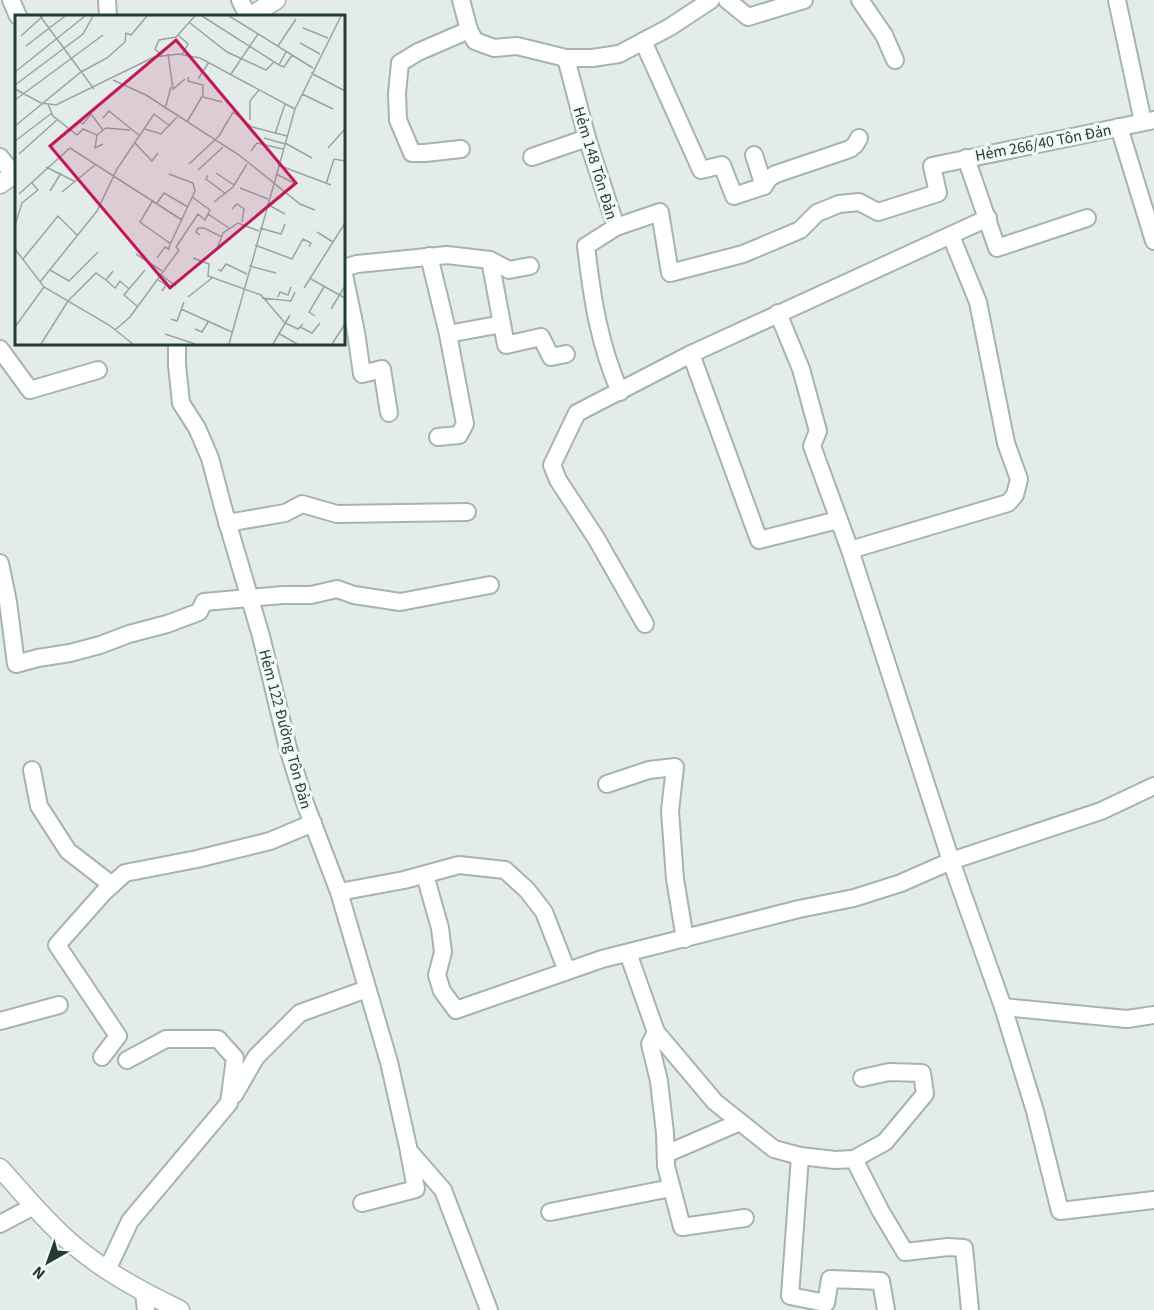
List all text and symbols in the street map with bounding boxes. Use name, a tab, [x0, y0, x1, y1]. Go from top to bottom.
inset map	[15, 15, 345, 345]
street label: Hẻm 148 Tôn Đản	[567, 104, 623, 222]
street label: Hẻm 266/40 Tôn Đản	[973, 119, 1113, 167]
street label: Hẻm 122 Đường Tôn Đản	[253, 647, 317, 812]
north arrow	[18, 1232, 78, 1292]
text: N	[28, 1261, 50, 1285]

